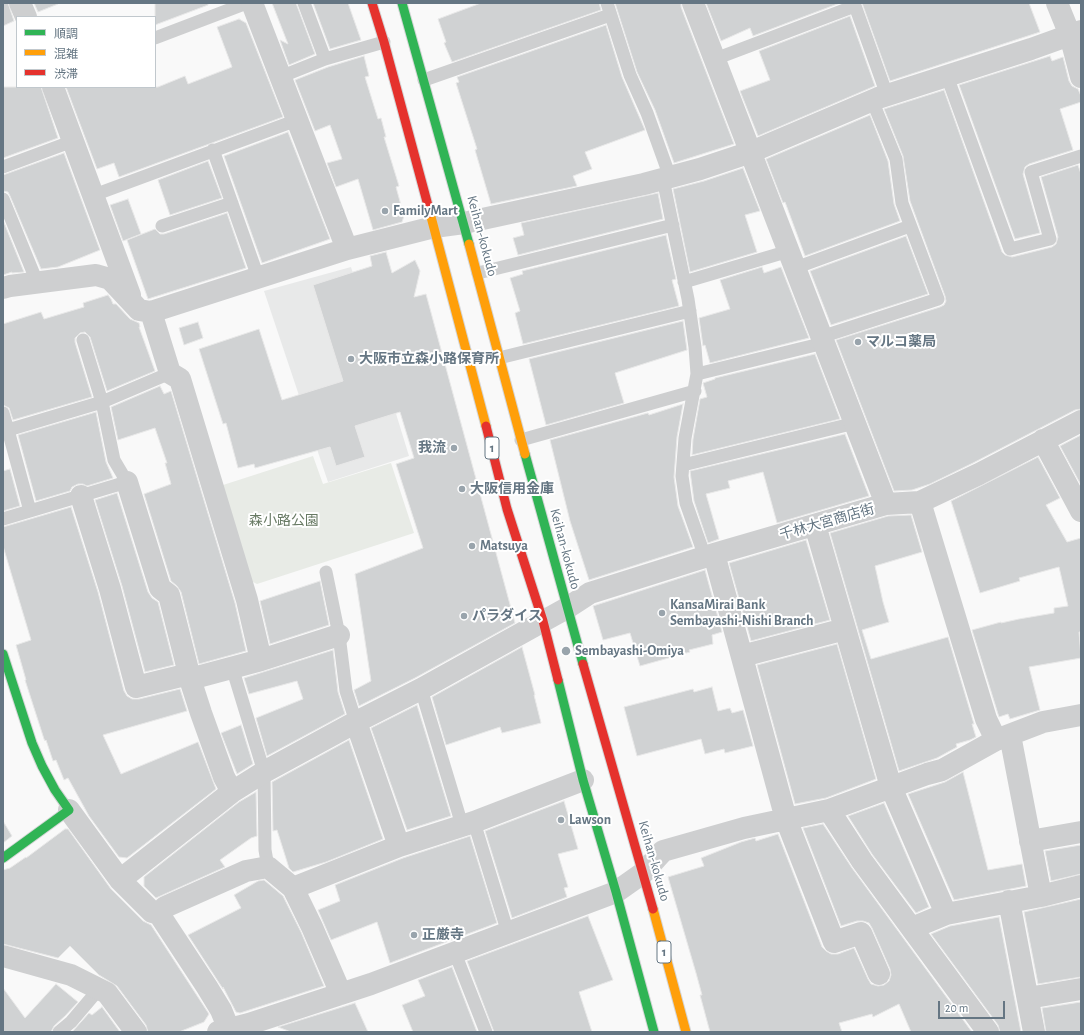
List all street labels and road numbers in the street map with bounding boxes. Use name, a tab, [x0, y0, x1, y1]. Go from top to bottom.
street label: Keihan-kokudo	[463, 194, 501, 278]
road number: 1	[485, 437, 499, 459]
street label: 千林大宮商店街	[778, 500, 876, 544]
street label: Keihan-kokudo	[546, 507, 584, 591]
street label: Keihan-kokudo	[634, 819, 674, 903]
road number: 1	[657, 941, 671, 963]

